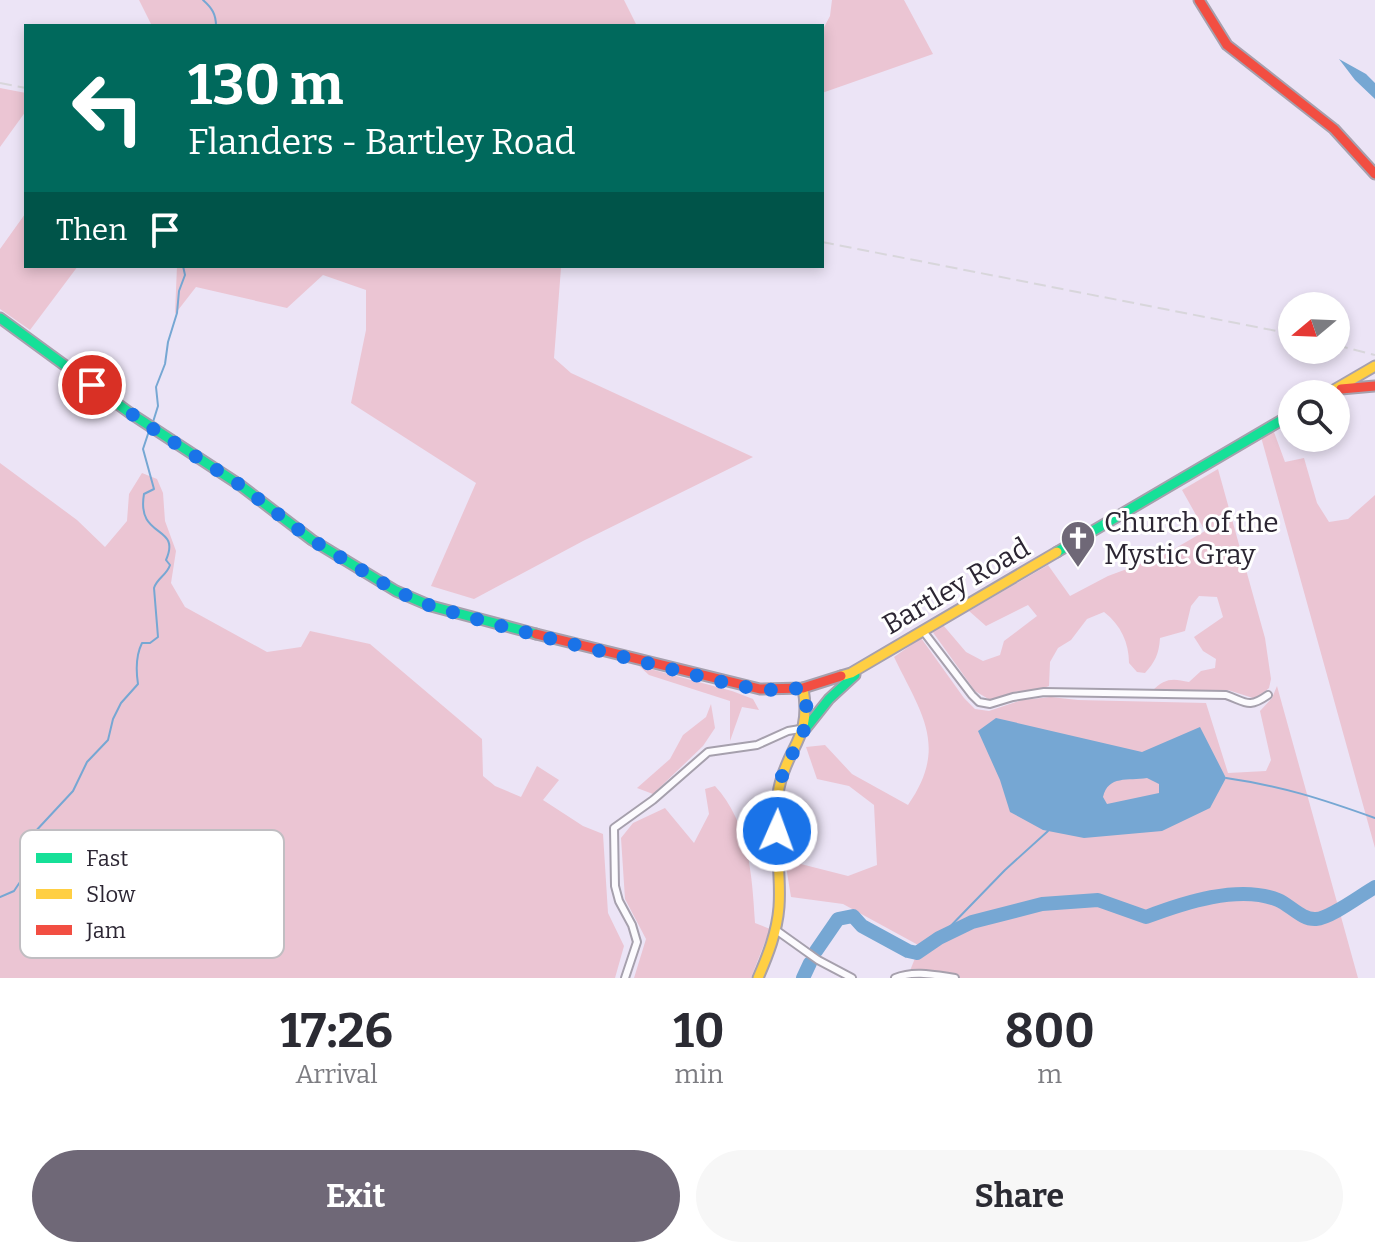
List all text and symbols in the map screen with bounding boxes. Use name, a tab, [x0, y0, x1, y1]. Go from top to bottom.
text: 130 m	[188, 52, 344, 119]
icon: left	[56, 56, 160, 160]
text: Flanders - Bartley Road	[188, 120, 576, 164]
icon: arrive	[143, 208, 187, 252]
text: Then	[56, 212, 127, 248]
north arrow	[1278, 292, 1350, 364]
map controls	[1278, 292, 1350, 452]
pin	[58, 351, 126, 419]
icon: arrive	[70, 363, 114, 407]
button: search	[1278, 380, 1350, 452]
place label: Church of the Mystic Gray	[1104, 506, 1279, 571]
church icon: Church of the Mystic Gray	[1059, 519, 1097, 569]
street label: Bartley Road	[877, 531, 1035, 641]
position arrow	[735, 789, 819, 873]
legend	[20, 830, 284, 958]
text: Fast	[86, 845, 128, 872]
text: Slow	[86, 881, 136, 908]
text: Jam	[85, 917, 126, 944]
text: 17:26	[280, 1002, 393, 1060]
text: 10	[673, 1002, 725, 1060]
text: 800	[1005, 1002, 1095, 1060]
text: Arrival	[295, 1059, 378, 1090]
text: min	[674, 1059, 723, 1090]
text: m	[1037, 1059, 1062, 1090]
button: Exit	[32, 1150, 680, 1242]
button: Share	[696, 1150, 1343, 1242]

